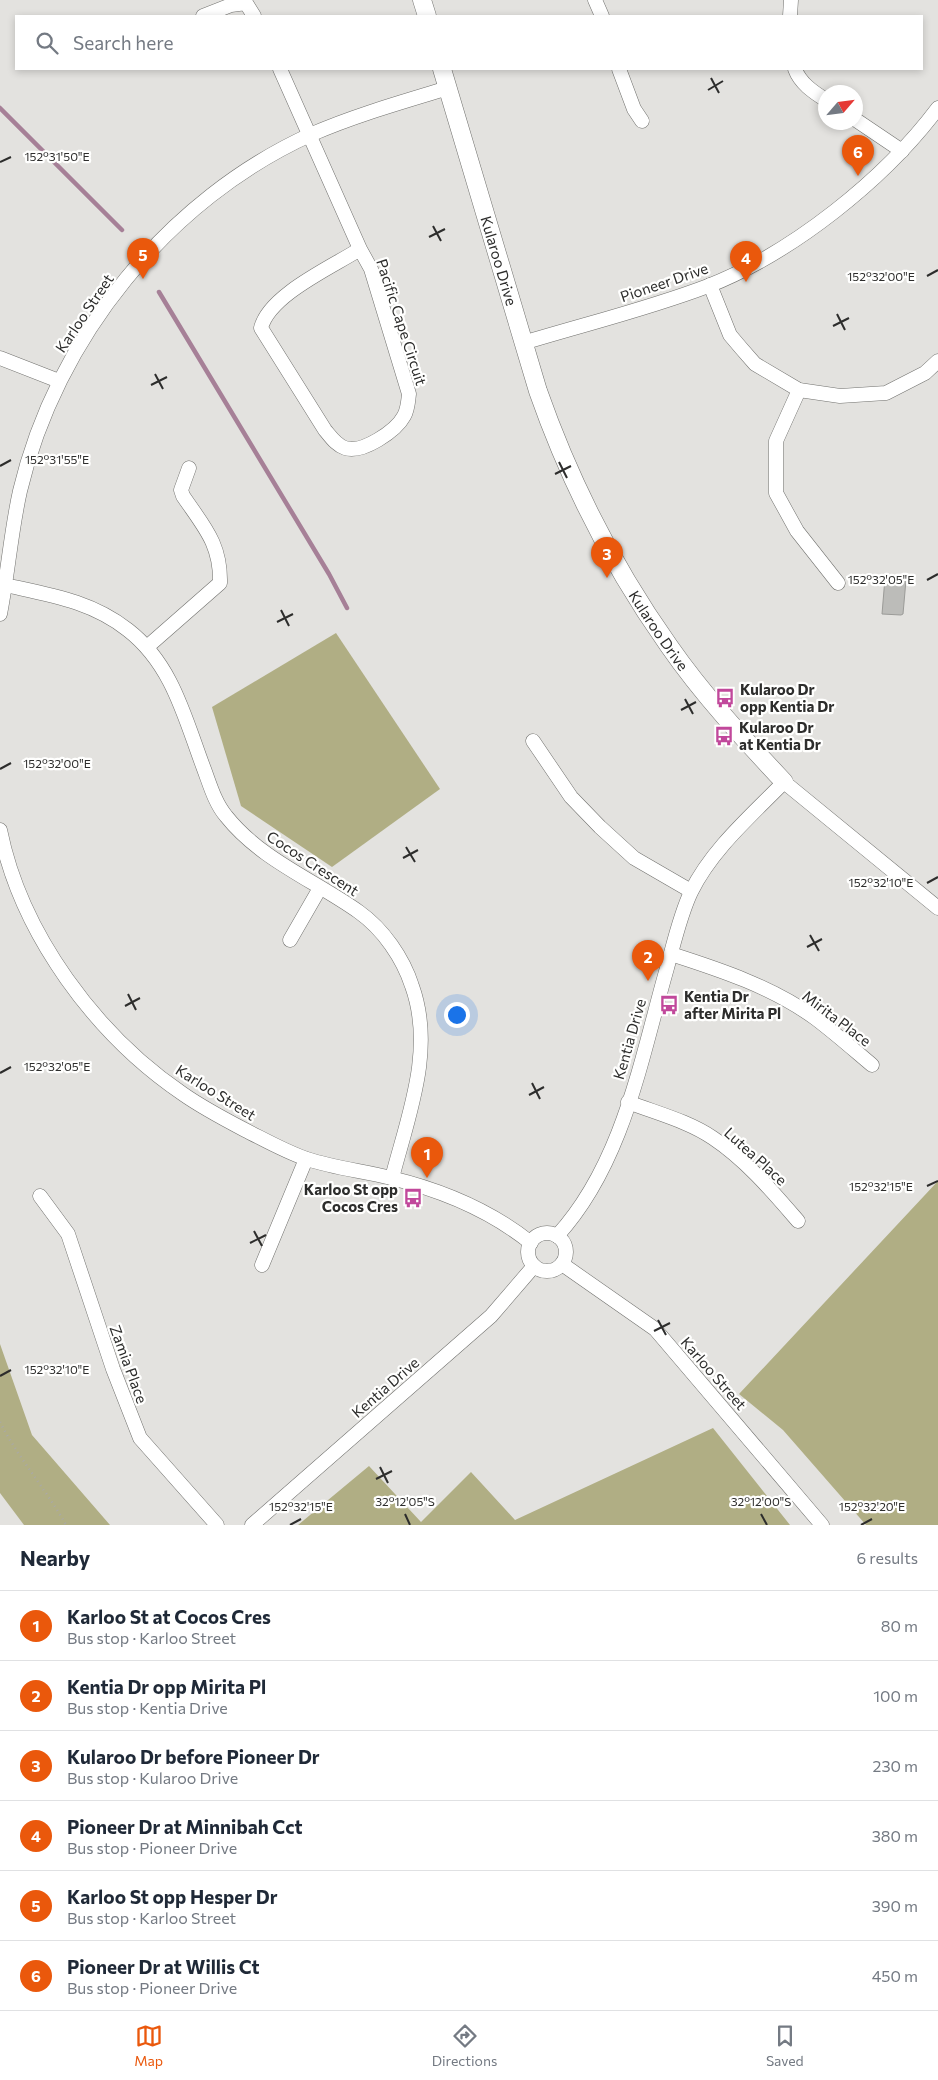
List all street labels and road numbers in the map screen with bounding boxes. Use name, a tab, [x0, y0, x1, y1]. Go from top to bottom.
street label: Kularoo Drive	[477, 214, 521, 308]
street label: Pacific Cape Circuit	[373, 256, 431, 388]
street label: Pioneer Drive	[618, 259, 710, 305]
street label: Karloo Street	[51, 270, 117, 356]
street label: Kularoo Drive	[626, 587, 693, 674]
street label: Cocos Crescent	[264, 827, 362, 899]
street label: Mirita Place	[799, 986, 875, 1050]
street label: Kentia Drive	[609, 997, 649, 1081]
street label: Karloo Street	[173, 1060, 259, 1124]
street label: Lutea Place	[721, 1123, 791, 1189]
street label: Zamia Place	[107, 1322, 152, 1406]
street label: Karloo Street	[677, 1333, 751, 1413]
street label: Kentia Drive	[348, 1353, 422, 1421]

